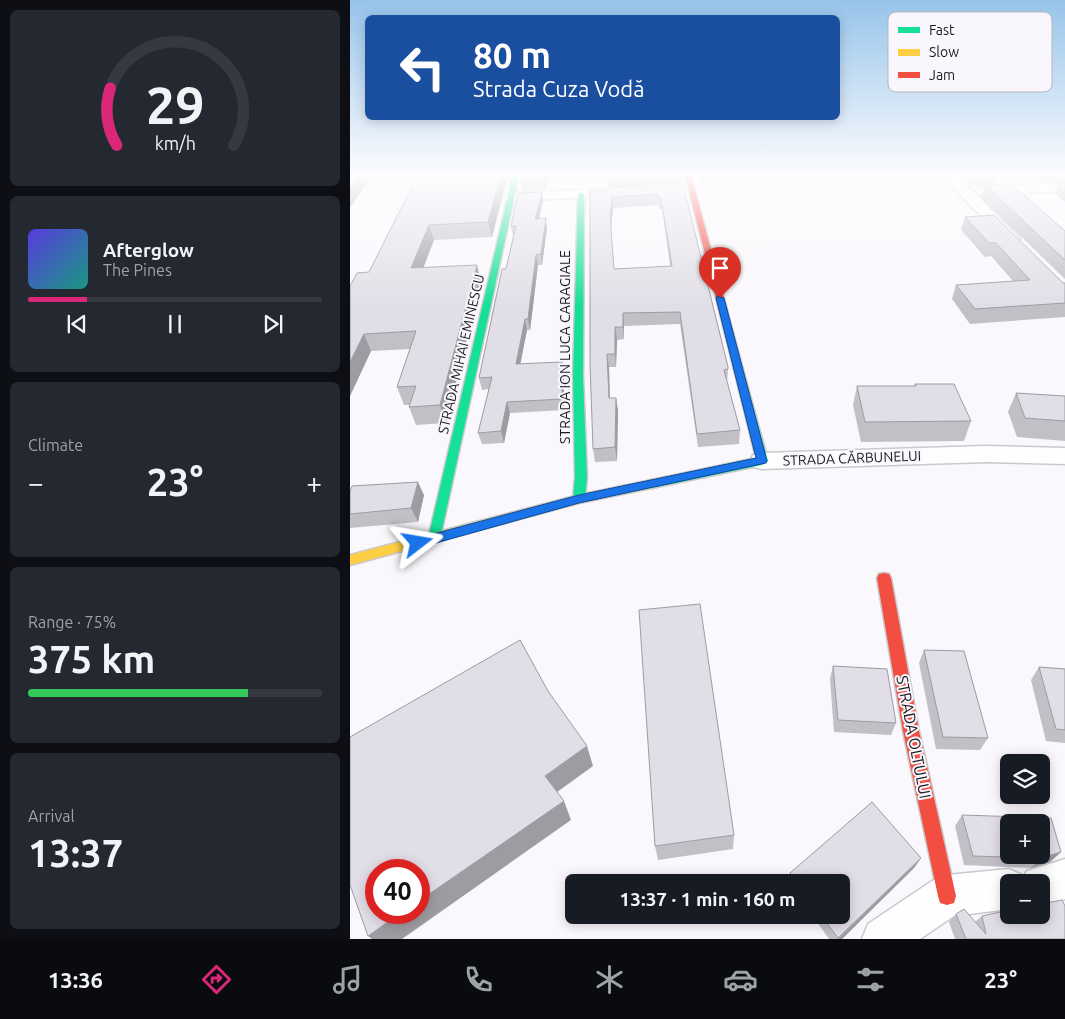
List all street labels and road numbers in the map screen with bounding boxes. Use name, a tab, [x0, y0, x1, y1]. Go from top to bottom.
street label: STRADA ION LUCA CARAGIALE	[557, 250, 573, 444]
street label: STRADA MIHAI EMINESCU	[435, 272, 487, 436]
street label: STRADA CĂRBUNELUI	[782, 447, 922, 468]
street label: STRADA OLTULUI	[893, 674, 935, 800]

